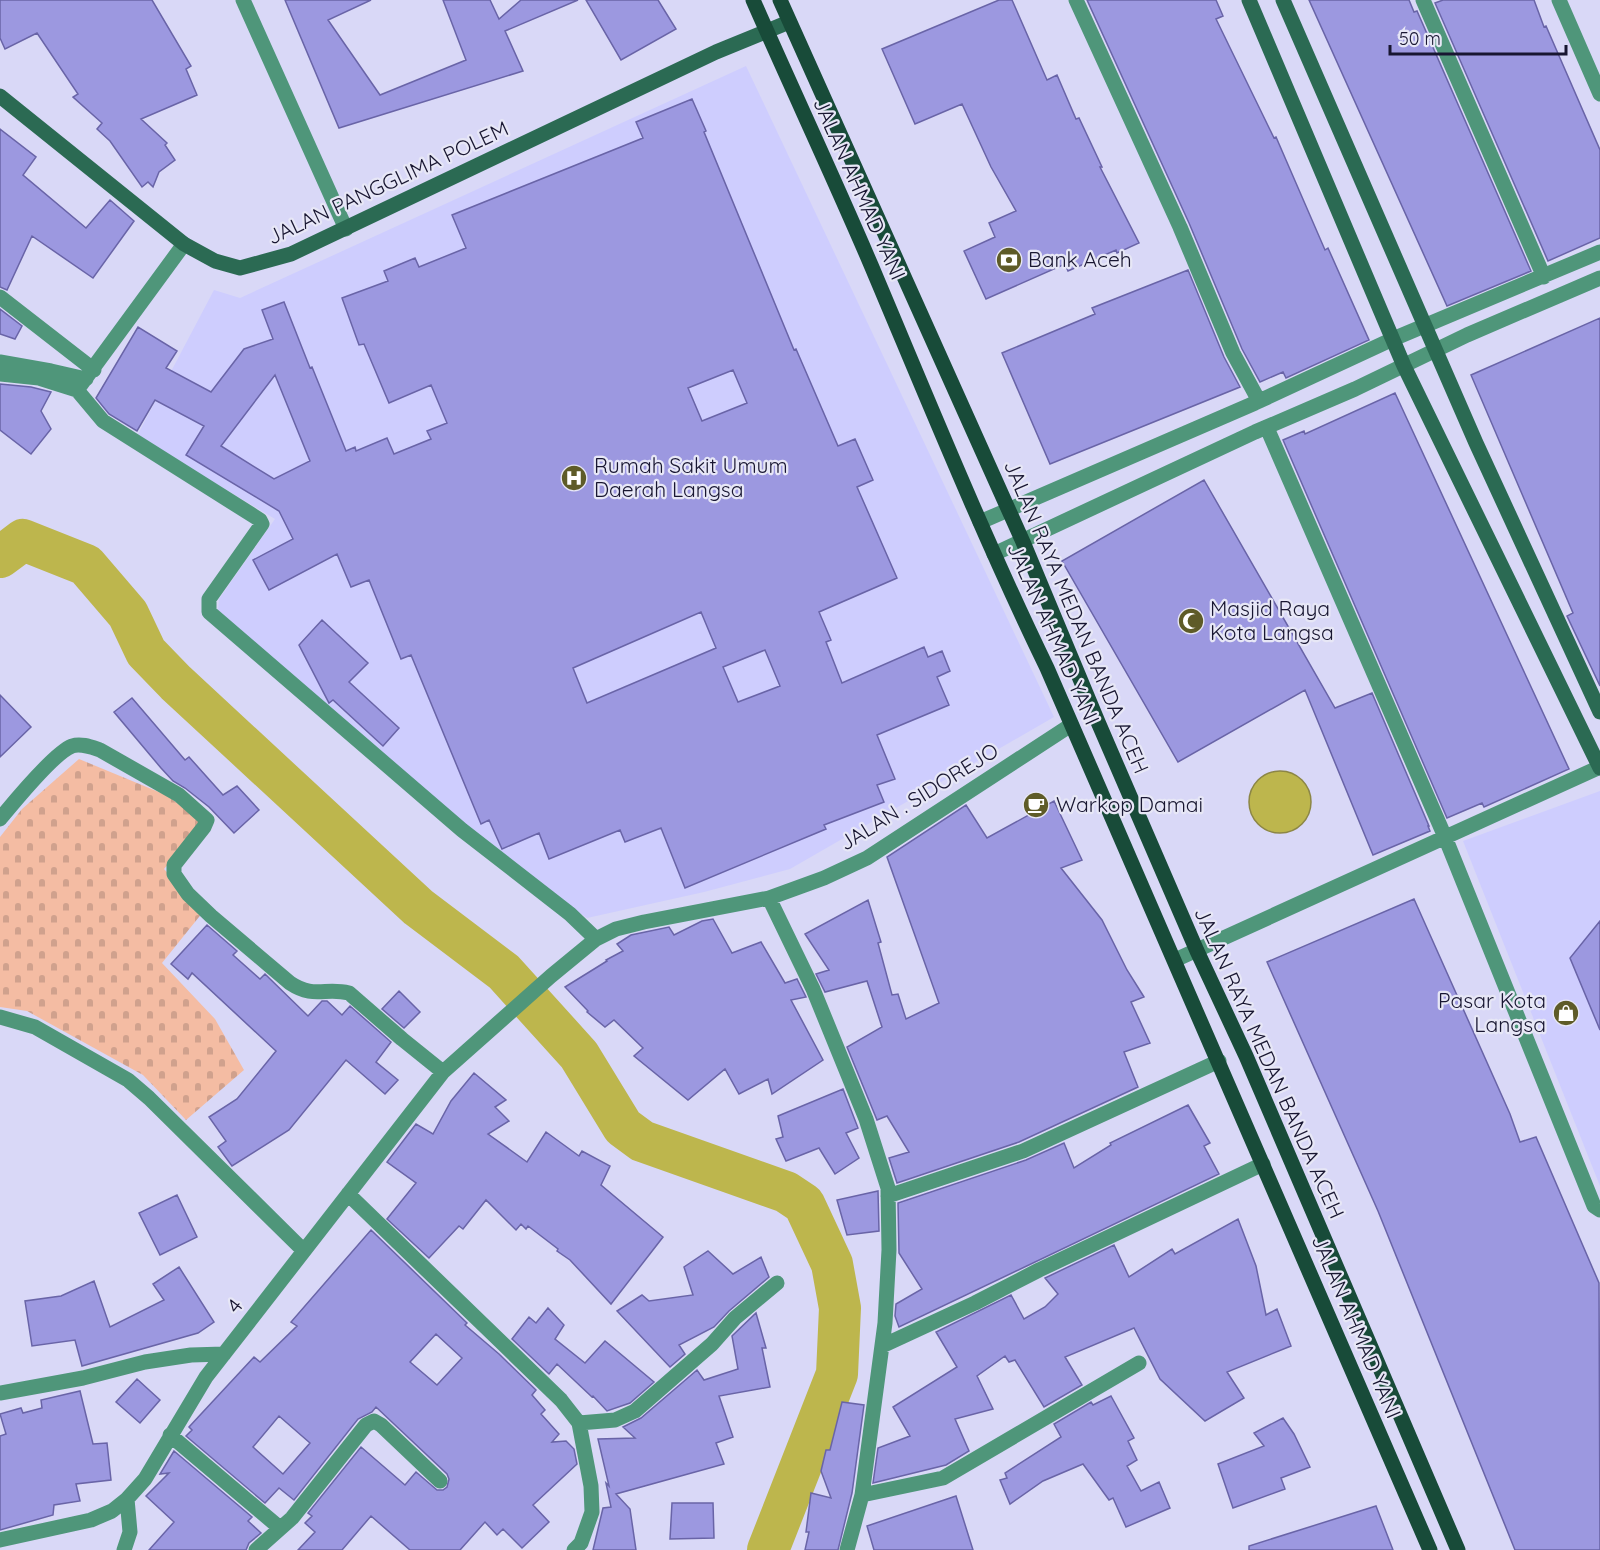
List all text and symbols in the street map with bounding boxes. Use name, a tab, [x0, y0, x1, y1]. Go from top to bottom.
scale bar	[1390, 18, 1566, 56]
text: 50 m	[1399, 27, 1441, 50]
street label: JALAN AHMAD YANI	[808, 94, 912, 284]
street label: JALAN PANGGLIMA POLEM	[263, 115, 512, 249]
bank icon: Bank Aceh	[994, 245, 1024, 275]
place label: Bank Aceh	[1028, 246, 1132, 272]
place label: Rumah Sakit Umum Daerah Langsa	[594, 452, 788, 502]
street label: JALAN RAYA MEDAN BANDA ACEH	[999, 456, 1155, 777]
hospital icon: Rumah Sakit Umum Daerah Langsa	[559, 463, 589, 493]
street label: JALAN AHMAD YANI	[1002, 539, 1106, 729]
place label: Masjid Raya Kota Langsa	[1210, 595, 1334, 645]
mosque icon: Masjid Raya Kota Langsa	[1176, 606, 1206, 636]
street label: JALAN . SIDOREJO	[834, 737, 1003, 856]
cafe icon: Warkop Damai	[1021, 790, 1051, 820]
place label: Warkop Damai	[1056, 791, 1203, 817]
street label: JALAN RAYA MEDAN BANDA ACEH	[1189, 903, 1351, 1222]
place label: Pasar Kota Langsa	[1438, 987, 1546, 1037]
shop icon: Pasar Kota Langsa	[1551, 998, 1581, 1028]
street label: JALAN AHMAD YANI	[1307, 1231, 1407, 1422]
street label: 4	[221, 1293, 248, 1318]

